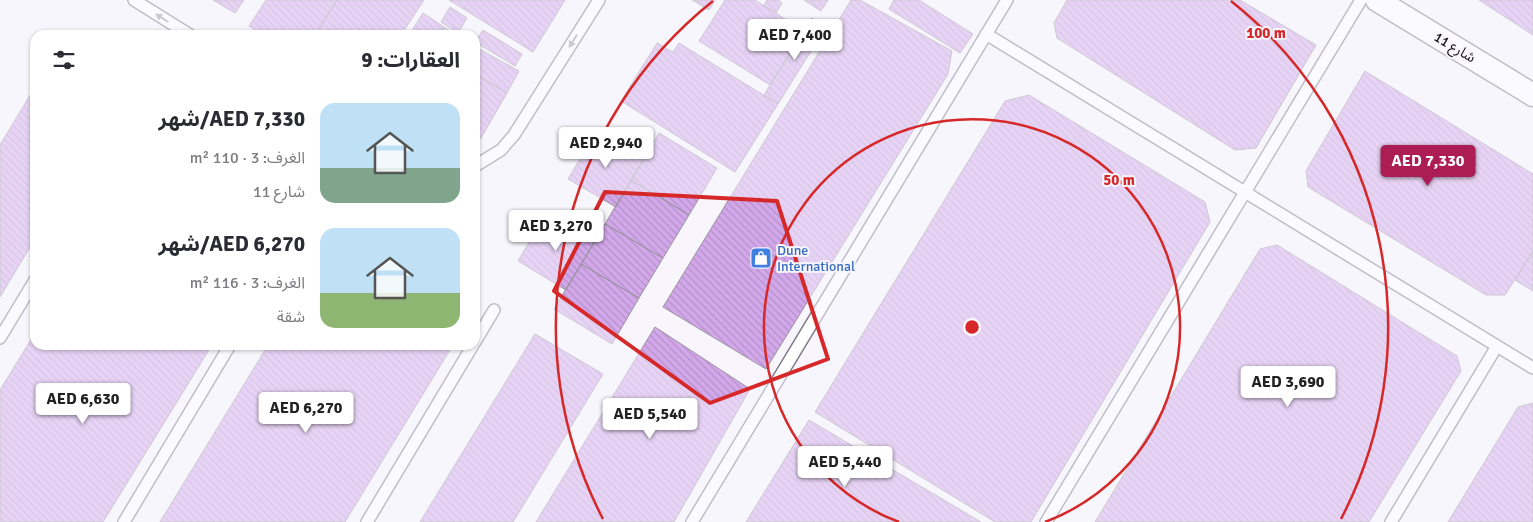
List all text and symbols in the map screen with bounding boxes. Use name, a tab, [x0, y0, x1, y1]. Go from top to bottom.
one-way arrow	[155, 13, 169, 22]
pin: AED 7,400	[738, 18, 852, 61]
text: 100 m	[1246, 24, 1286, 42]
text: AED 7,400	[759, 25, 831, 45]
street label: شارع 11	[1430, 28, 1479, 68]
one-way arrow	[568, 35, 577, 48]
icon: filters	[50, 46, 78, 74]
text: العقارات: 9	[361, 47, 460, 73]
text: AED 7,330/شهر	[159, 106, 305, 132]
icon: home	[360, 123, 420, 183]
pin: AED 2,940	[549, 126, 663, 169]
text: AED 2,940	[570, 133, 642, 153]
pin: AED 7,330	[1371, 144, 1485, 187]
text: الغرف: 3 · 110 m²	[190, 148, 305, 168]
text: AED 7,330	[1392, 151, 1464, 171]
text: 50 m	[1103, 171, 1135, 189]
text: شارع 11	[253, 182, 305, 202]
pin: AED 3,270	[499, 210, 613, 252]
text: AED 3,270	[520, 216, 592, 236]
text: AED 6,270/شهر	[159, 231, 305, 257]
place label: Dune International	[777, 242, 855, 275]
shop icon: Dune International	[749, 246, 773, 270]
icon: home	[360, 248, 420, 308]
text: الغرف: 3 · 116 m²	[190, 273, 305, 293]
text: شقة	[277, 307, 305, 327]
centre of rings	[963, 318, 981, 336]
pin: AED 3,690	[1231, 366, 1345, 408]
text: AED 3,690	[1252, 372, 1324, 392]
pin: AED 6,630	[26, 382, 140, 425]
text: AED 6,630	[47, 389, 119, 409]
pin: AED 6,270	[249, 392, 363, 434]
text: AED 6,270	[270, 398, 342, 418]
pin: AED 5,540	[593, 398, 707, 440]
text: AED 5,540	[614, 404, 686, 424]
pin: AED 5,440	[788, 446, 902, 488]
text: AED 5,440	[809, 452, 881, 472]

